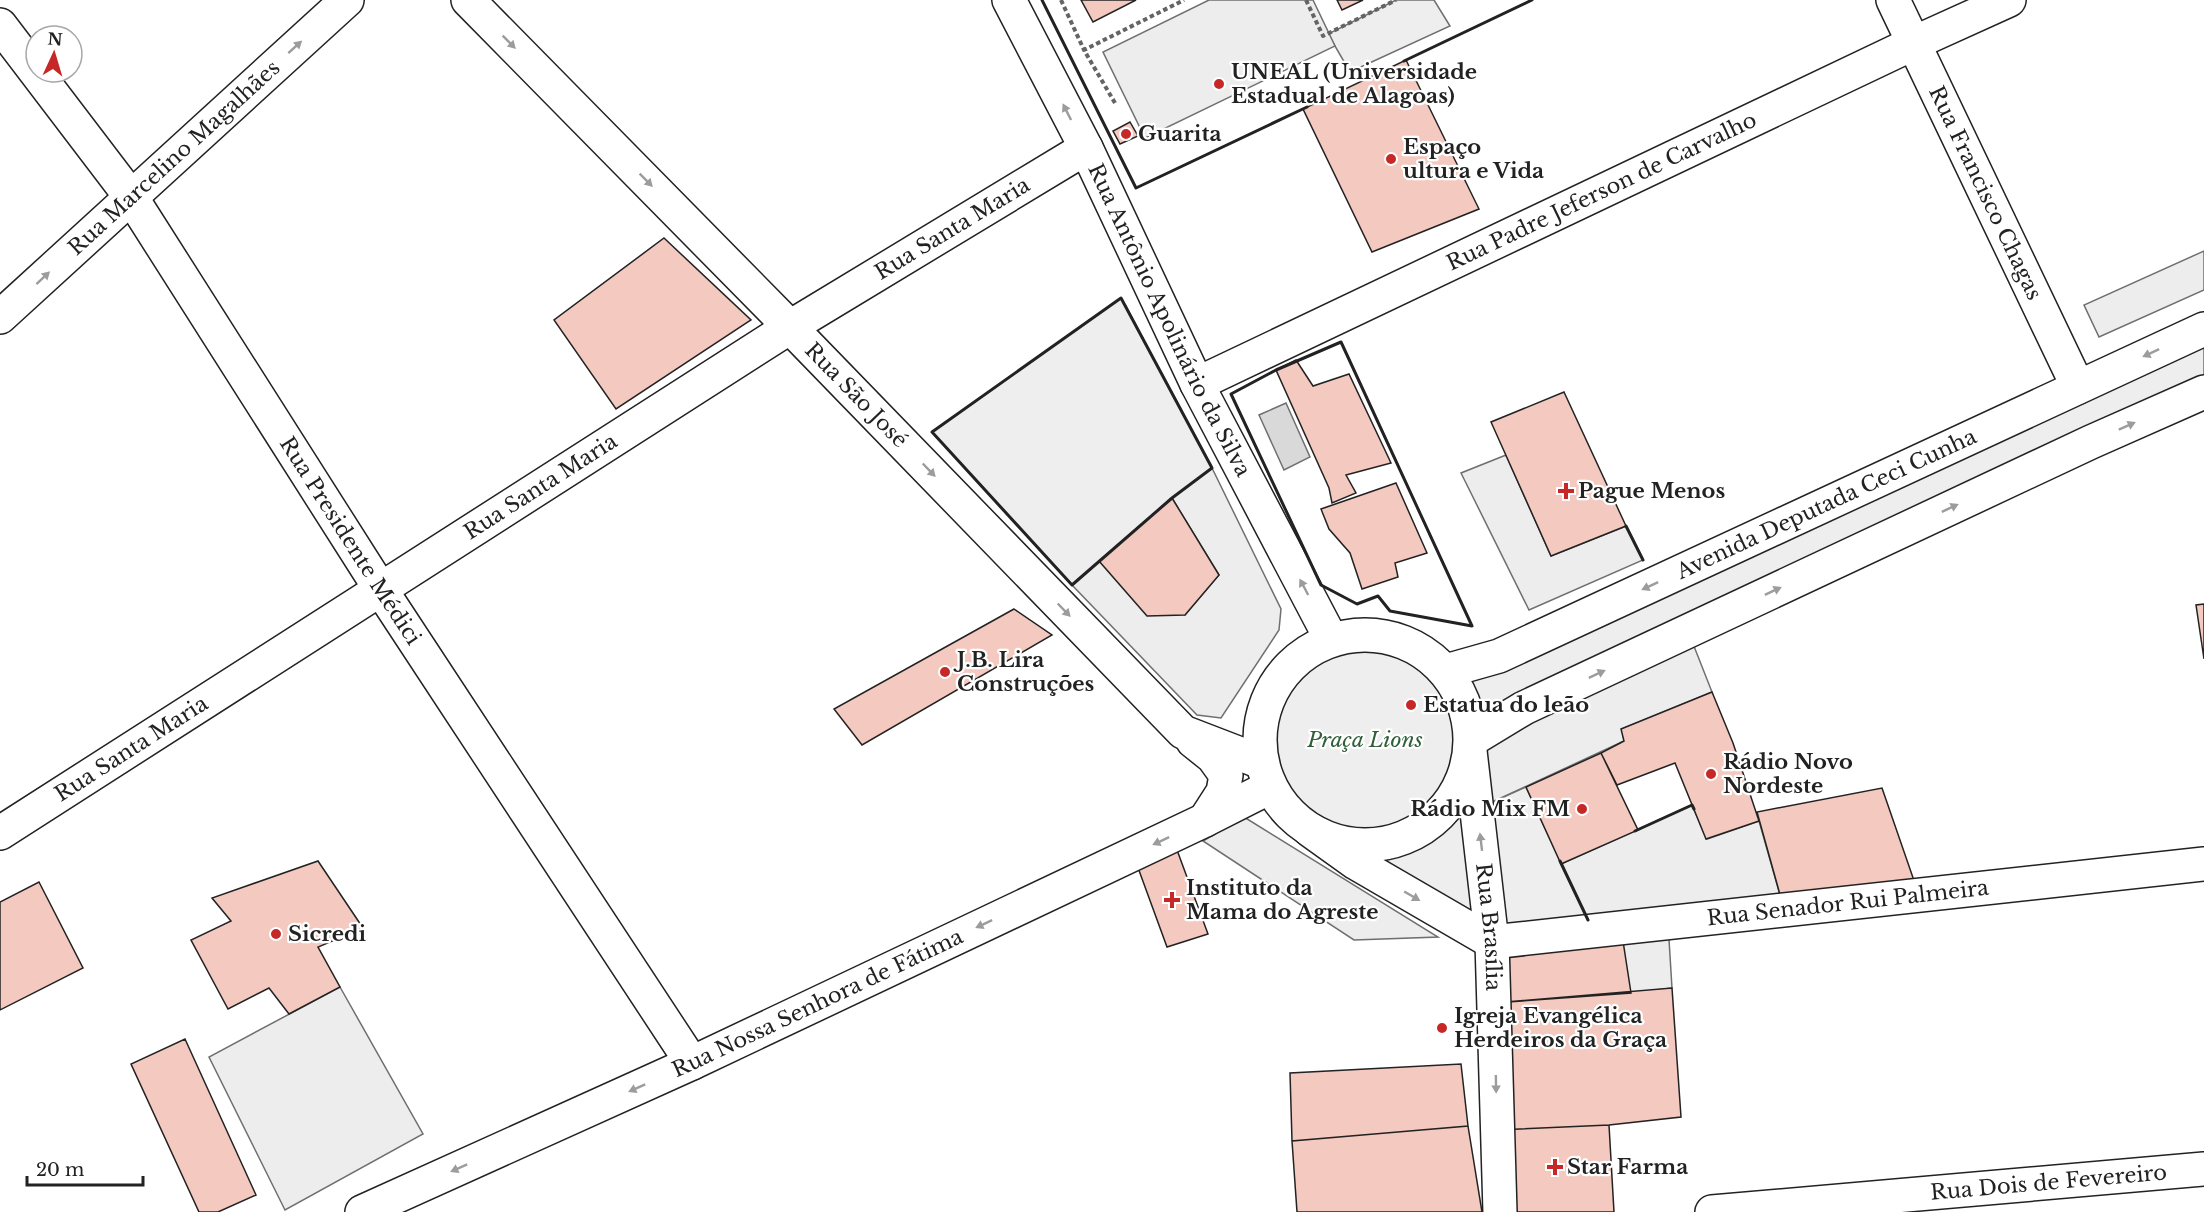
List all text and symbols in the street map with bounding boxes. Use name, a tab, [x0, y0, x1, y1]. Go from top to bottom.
north arrow	[24, 24, 84, 84]
text: N	[47, 29, 63, 50]
one-way arrow	[501, 34, 515, 48]
one-way arrow	[288, 40, 303, 54]
street label: Rua Marcelino Magalhães	[63, 55, 285, 261]
place label: UNEAL (Universidade Estadual de Alagoas)	[1231, 59, 1477, 109]
marker: UNEAL (Universidade Estadual de Alagoas)	[1212, 77, 1226, 91]
street label: Rua Francisco Chagas	[1923, 82, 2047, 304]
one-way arrow	[1062, 103, 1072, 120]
street label: Rua Padre Jeferson de Carvalho	[1442, 107, 1761, 276]
place label: Guarita	[1138, 121, 1221, 147]
marker: Guarita	[1119, 127, 1133, 141]
place label: Espaço ultura e Vida	[1403, 134, 1544, 184]
marker: Espaço ultura e Vida	[1384, 152, 1398, 166]
street label: Rua Antônio Apolinário da Silva	[1082, 159, 1256, 481]
street label: Rua Santa Maria	[870, 172, 1035, 286]
one-way arrow	[638, 173, 652, 187]
one-way arrow	[35, 272, 50, 285]
street label: Rua São José	[799, 337, 913, 453]
one-way arrow	[2142, 349, 2159, 358]
one-way arrow	[2118, 421, 2136, 431]
street label: Avenida Deputada Ceci Cunha	[1671, 423, 1981, 585]
street label: Rua Santa Maria	[459, 428, 622, 545]
street label: Rua Presidente Médici	[274, 432, 426, 650]
one-way arrow	[922, 462, 936, 477]
place label: Pague Menos	[1578, 478, 1725, 504]
marker: Pague Menos	[1559, 484, 1573, 498]
one-way arrow	[1941, 504, 1958, 513]
one-way arrow	[1299, 578, 1309, 595]
one-way arrow	[1642, 581, 1659, 590]
one-way arrow	[1765, 587, 1782, 596]
one-way arrow	[1057, 603, 1071, 617]
place label: J.B. Lira Construções	[953, 647, 1095, 697]
marker: J.B. Lira Construções	[938, 665, 952, 679]
one-way arrow	[1589, 670, 1606, 679]
street label: Rua Santa Maria	[50, 690, 213, 807]
place label: Estatua do leão	[1423, 692, 1589, 718]
marker: Estatua do leão	[1404, 698, 1418, 712]
park label: Praça Lions	[1306, 727, 1423, 753]
place label: Rádio Novo Nordeste	[1723, 749, 1853, 799]
marker: Rádio Novo Nordeste	[1704, 767, 1718, 781]
place label: Rádio Mix FM	[1410, 796, 1570, 822]
marker: Rádio Mix FM	[1575, 802, 1589, 816]
one-way arrow	[1476, 832, 1485, 851]
one-way arrow	[1152, 836, 1169, 845]
street label: Rua Brasília	[1470, 862, 1506, 992]
place label: Instituto da Mama do Agreste	[1186, 875, 1379, 925]
street label: Rua Senador Rui Palmeira	[1706, 875, 1990, 931]
one-way arrow	[1404, 890, 1420, 901]
marker: Instituto da Mama do Agreste	[1163, 891, 1181, 909]
one-way arrow	[976, 920, 993, 929]
place label: Sicredi	[288, 921, 367, 947]
street label: Rua Nossa Senhora de Fátima	[668, 923, 968, 1083]
marker: Sicredi	[269, 927, 283, 941]
place label: Igreja Evangélica Herdeiros da Graça	[1454, 1003, 1667, 1053]
marker: Igreja Evangélica Herdeiros da Graça	[1435, 1021, 1449, 1035]
one-way arrow	[1492, 1075, 1501, 1094]
one-way arrow	[628, 1083, 645, 1092]
scale bar	[27, 1149, 142, 1187]
place label: Star Farma	[1567, 1154, 1688, 1180]
text: 20 m	[36, 1159, 84, 1181]
street label: Rua Dois de Fevereiro	[1929, 1159, 2168, 1206]
marker: Star Farma	[1548, 1160, 1562, 1174]
one-way arrow	[450, 1163, 468, 1173]

